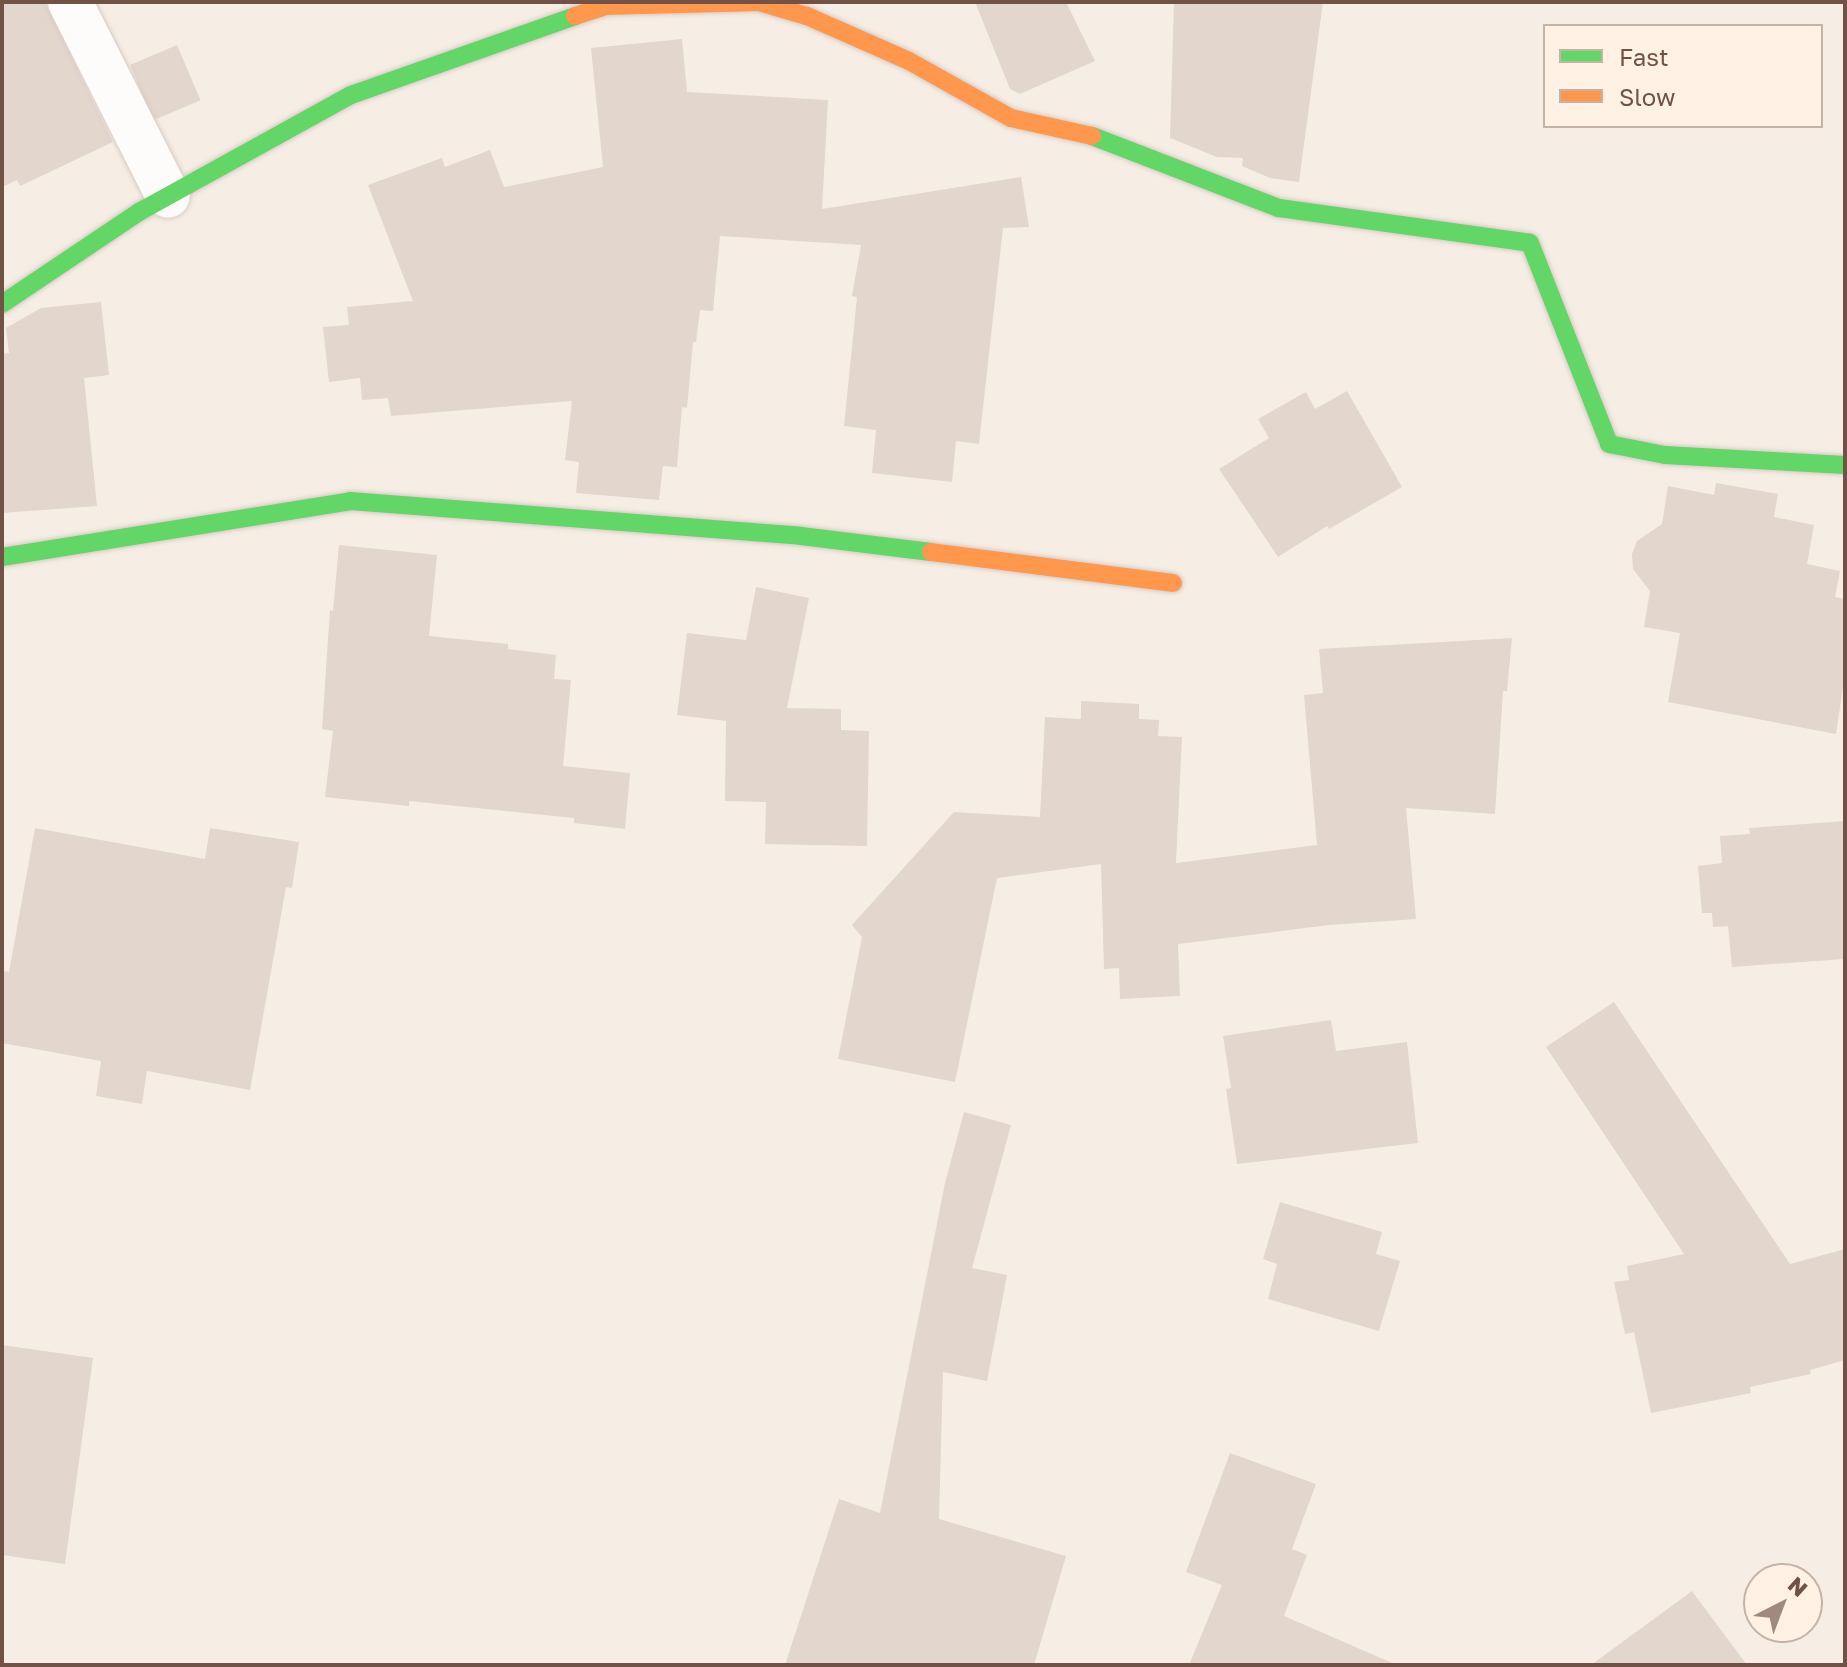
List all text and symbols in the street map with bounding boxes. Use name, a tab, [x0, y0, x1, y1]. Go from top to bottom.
legend	[1543, 24, 1823, 128]
text: Fast	[1619, 42, 1669, 71]
text: Slow	[1619, 82, 1675, 111]
north arrow	[1743, 1563, 1823, 1643]
text: N	[1783, 1571, 1813, 1602]

